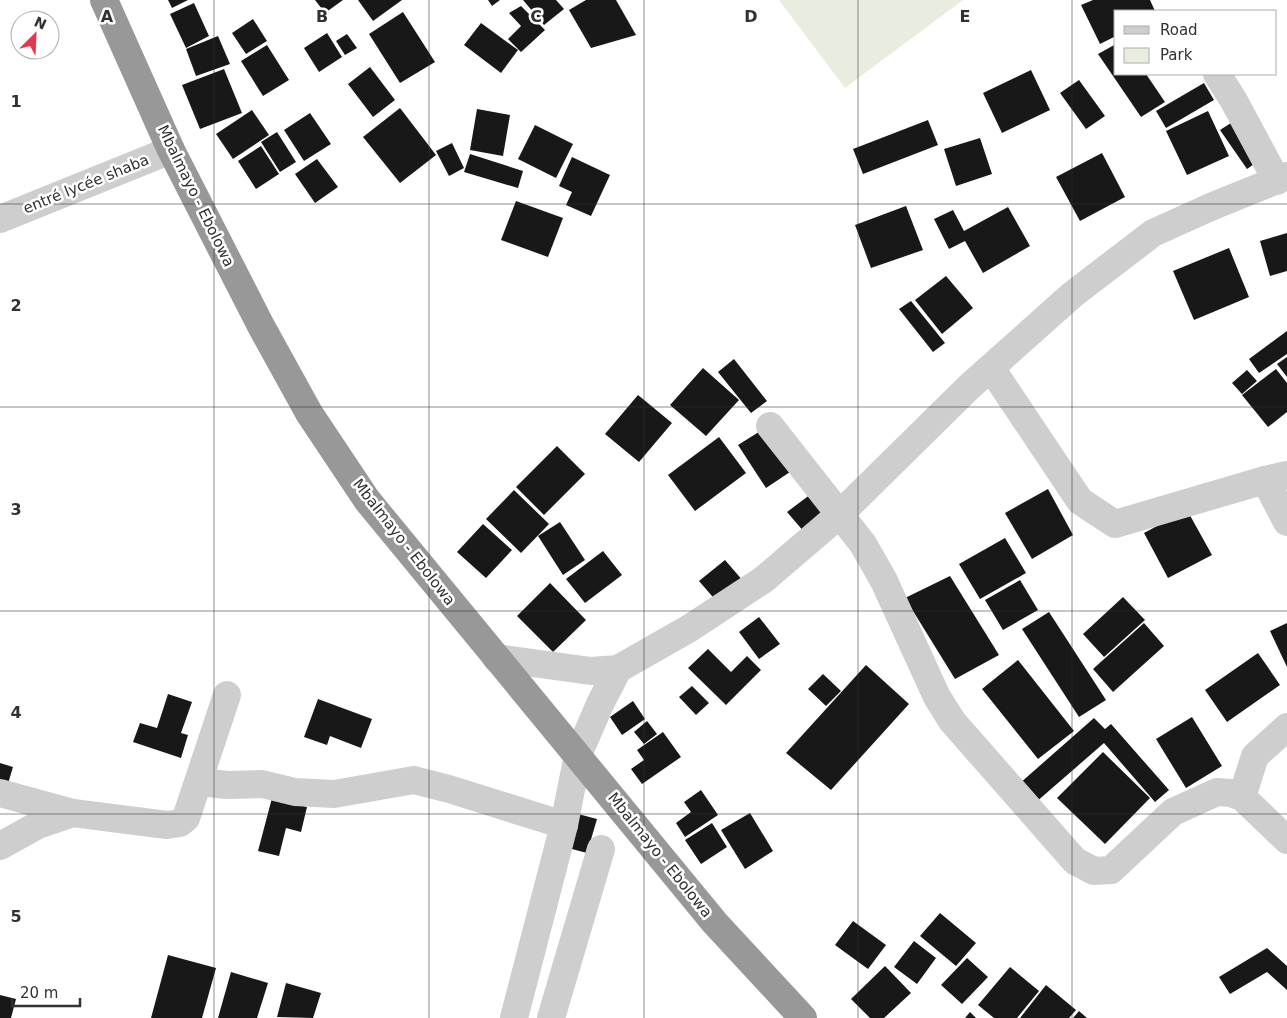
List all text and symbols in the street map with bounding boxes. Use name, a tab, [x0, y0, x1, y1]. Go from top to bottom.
text: A	[101, 7, 114, 26]
text: B	[316, 7, 328, 26]
text: C	[530, 7, 542, 26]
text: D	[744, 7, 758, 26]
text: E	[960, 7, 970, 26]
north arrow	[10, 10, 60, 60]
legend	[1114, 10, 1277, 75]
text: N	[32, 13, 49, 33]
text: Road	[1160, 21, 1198, 39]
text: Park	[1160, 46, 1193, 64]
text: 1	[10, 92, 22, 111]
street label: Mbalmayo - Ebolowa	[154, 122, 238, 270]
street label: entré lycée shaba	[20, 151, 152, 217]
text: 2	[10, 296, 22, 315]
street label: Mbalmayo - Ebolowa	[349, 475, 459, 609]
text: 3	[10, 500, 22, 519]
text: 4	[10, 703, 22, 722]
street label: Mbalmayo - Ebolowa	[604, 789, 716, 921]
text: 5	[10, 907, 22, 926]
scale bar	[12, 976, 80, 1008]
text: 20 m	[20, 984, 58, 1002]

